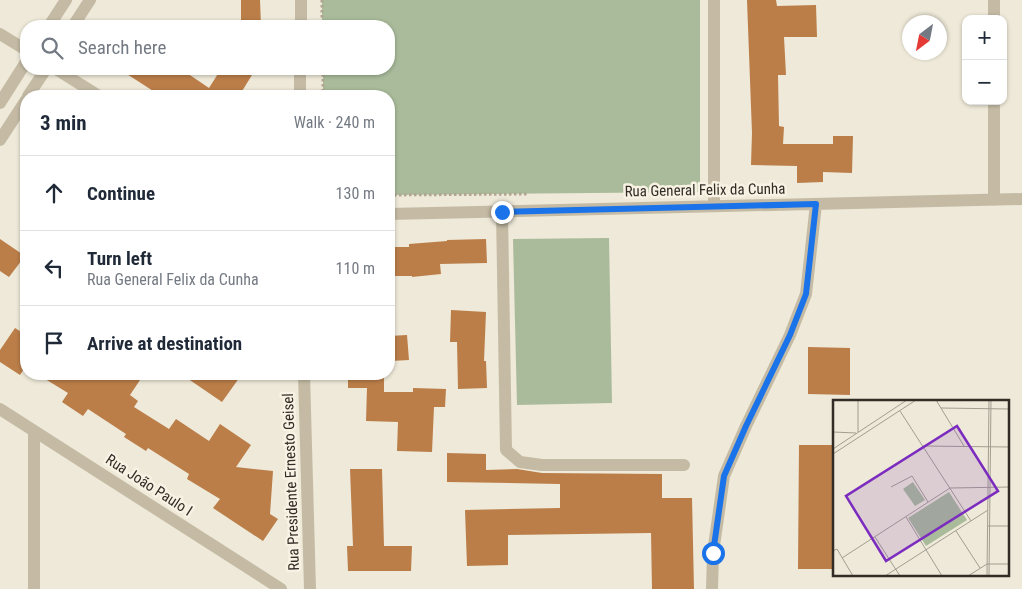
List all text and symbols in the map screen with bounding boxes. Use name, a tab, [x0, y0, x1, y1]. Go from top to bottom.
north arrow	[902, 15, 947, 60]
map controls	[962, 15, 1007, 105]
button: +	[962, 15, 1007, 60]
search box	[20, 20, 395, 75]
icon: search	[38, 34, 66, 62]
text: Search here	[78, 36, 166, 59]
button: −	[962, 60, 1007, 105]
text: 3 min	[40, 111, 87, 135]
text: Walk · 240 m	[294, 113, 375, 132]
icon: ahead	[40, 179, 68, 207]
street label: Rua General Felix da Cunha	[624, 180, 786, 200]
text: Continue	[87, 182, 155, 205]
text: 130 m	[336, 184, 375, 203]
route end	[491, 201, 514, 224]
text: Turn left	[87, 247, 152, 270]
icon: left	[40, 254, 68, 282]
text: 110 m	[336, 259, 375, 278]
text: Rua General Felix da Cunha	[87, 270, 259, 289]
icon: arrive	[40, 329, 68, 357]
text: Arrive at destination	[87, 332, 242, 355]
street label: Rua Presidente Ernesto Geisel	[279, 393, 303, 571]
inset map	[833, 400, 1010, 576]
street label: Rua João Paulo I	[102, 450, 196, 520]
route start	[702, 542, 725, 565]

